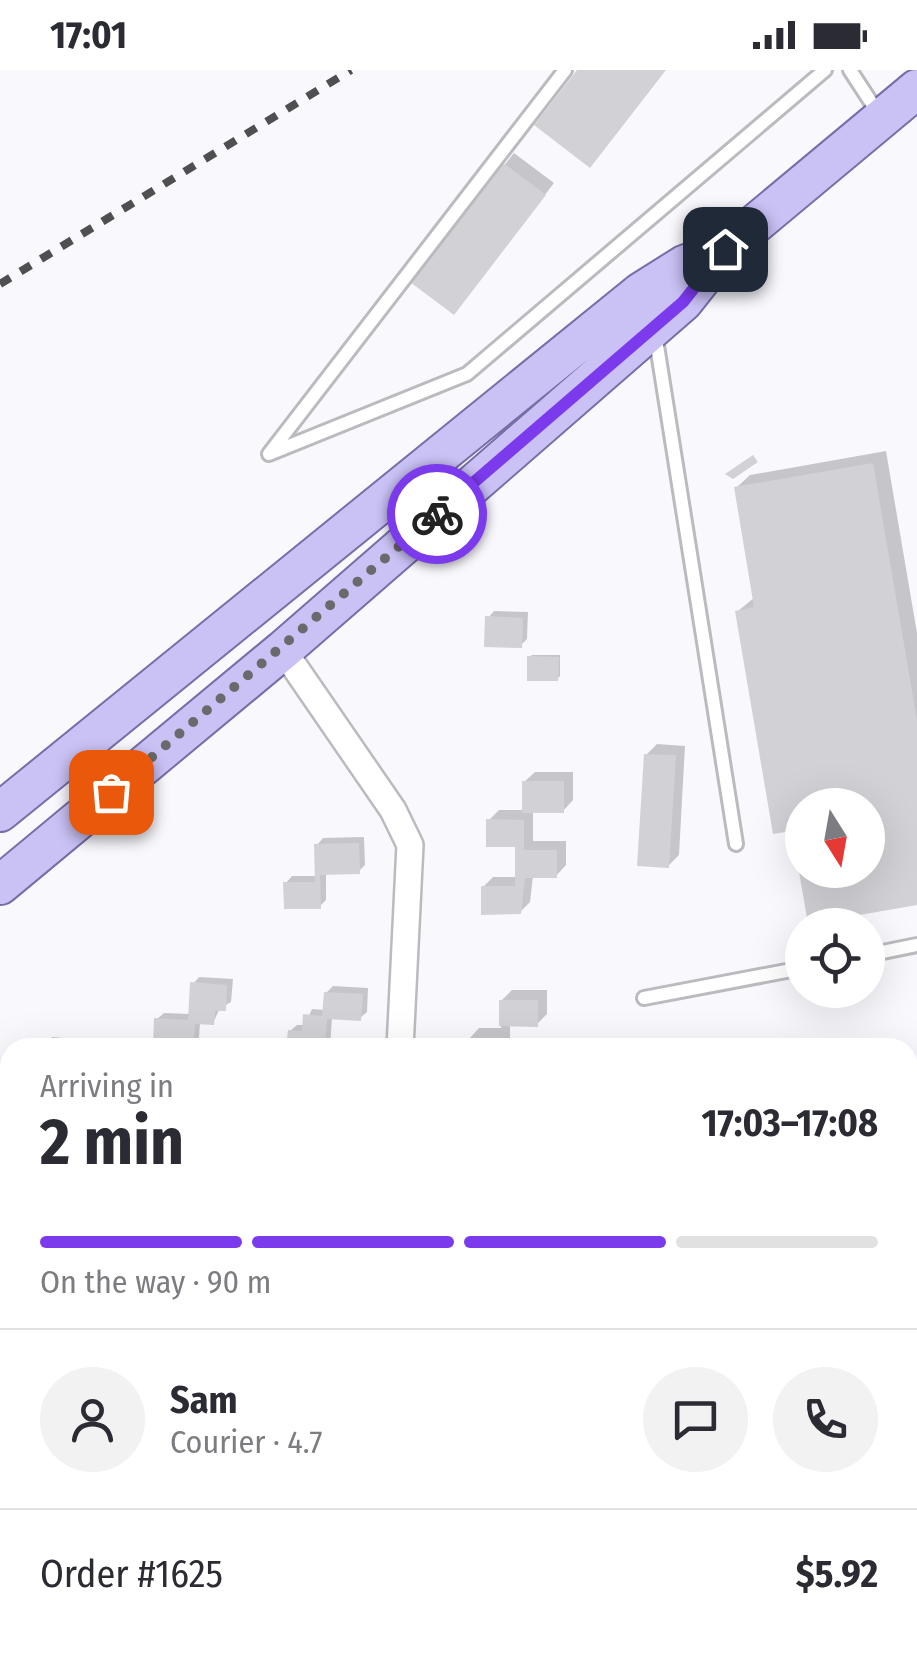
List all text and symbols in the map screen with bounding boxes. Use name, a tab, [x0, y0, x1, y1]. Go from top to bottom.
text: 17:01	[50, 12, 127, 58]
pin	[683, 207, 768, 292]
icon: home	[698, 222, 753, 277]
courier	[387, 464, 487, 564]
icon: bike	[410, 487, 465, 542]
pin	[69, 750, 154, 835]
icon: bag	[84, 765, 139, 820]
north arrow	[785, 788, 885, 888]
map controls	[785, 788, 885, 1008]
button: locate	[785, 908, 885, 1008]
text: Arriving in	[40, 1067, 174, 1105]
text: 17:03–17:08	[702, 1100, 878, 1146]
text: 2 min	[40, 1103, 184, 1181]
text: On the way · 90 m	[40, 1263, 271, 1301]
button: person	[40, 1367, 145, 1472]
button: chat	[643, 1367, 748, 1472]
button: phone	[773, 1367, 878, 1472]
text: Sam	[170, 1377, 238, 1423]
text: Courier · 4.7	[170, 1423, 322, 1461]
text: Order #1625	[40, 1551, 223, 1597]
text: $5.92	[796, 1551, 878, 1597]

